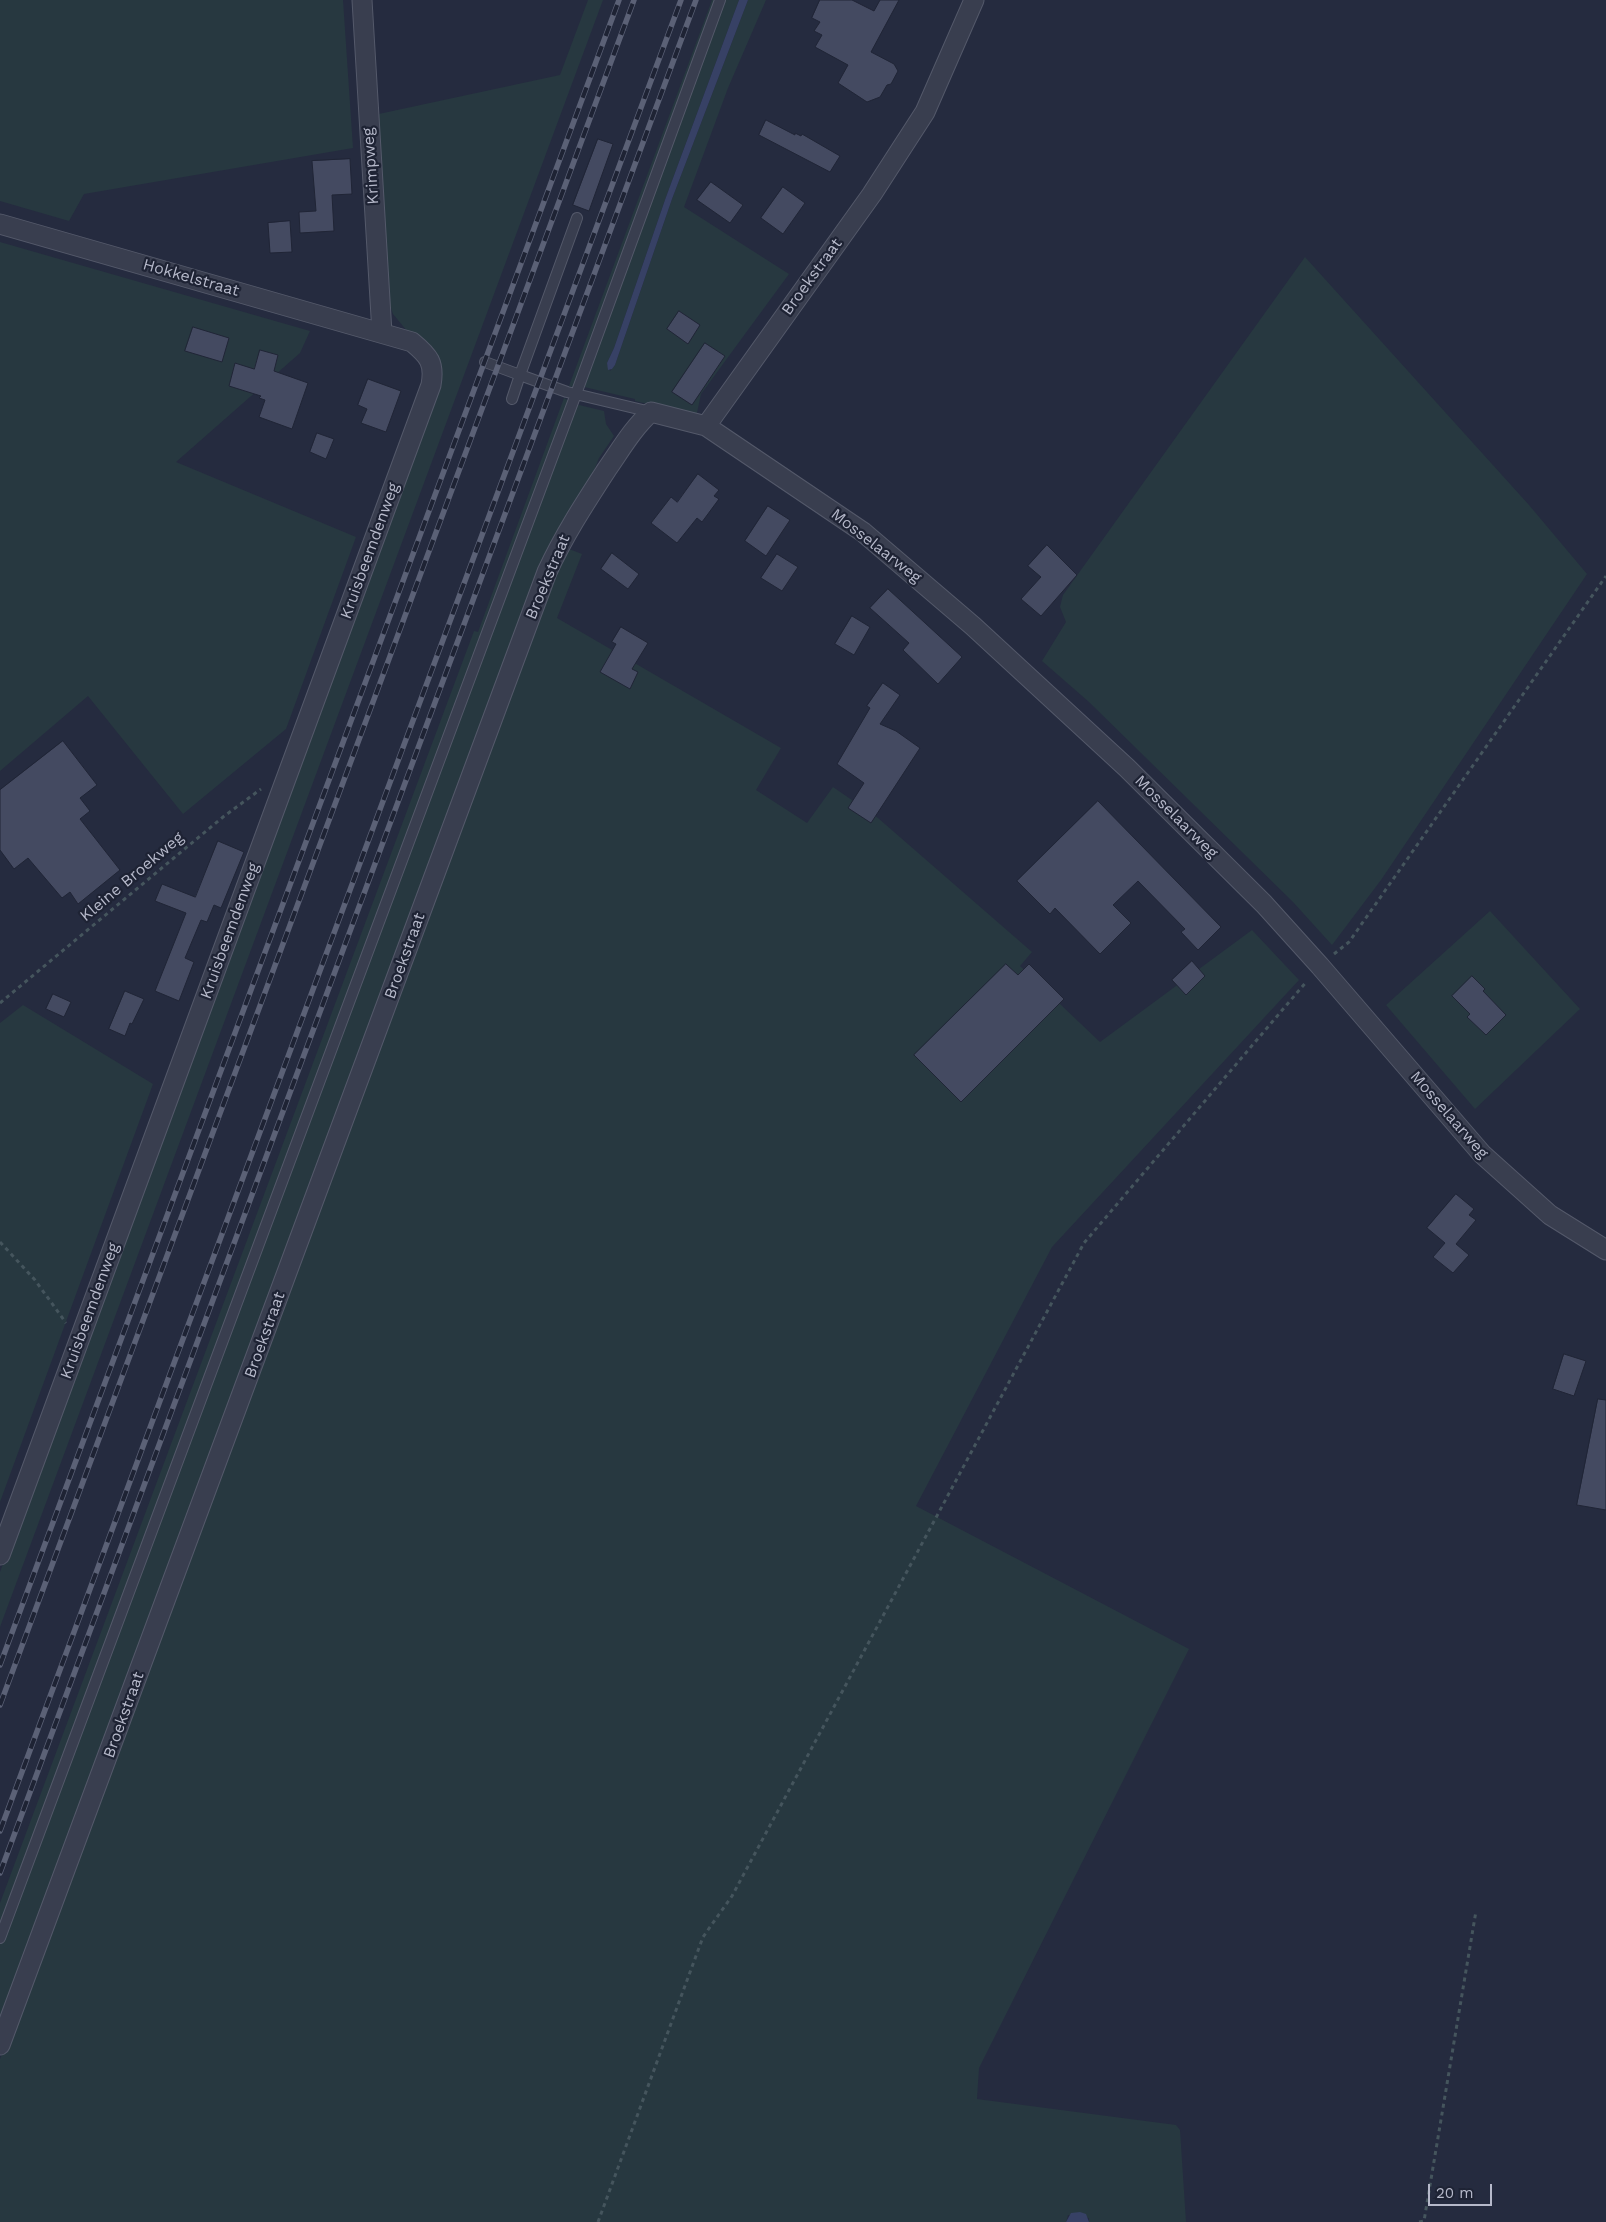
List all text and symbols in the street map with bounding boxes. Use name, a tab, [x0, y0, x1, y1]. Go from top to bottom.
street label: Krimpweg	[359, 127, 383, 205]
street label: Broekstraat	[778, 235, 846, 319]
street label: Hokkelstraat	[141, 255, 241, 301]
street label: Kruisbeemdenweg	[336, 480, 404, 622]
street label: Mosselaarweg	[827, 505, 925, 587]
street label: Broekstraat	[522, 532, 574, 622]
street label: Mosselaarweg	[1130, 771, 1222, 863]
street label: Kleine Broekweg	[76, 828, 188, 926]
street label: Kruisbeemdenweg	[196, 860, 264, 1002]
street label: Broekstraat	[381, 910, 429, 1002]
street label: Mosselaarweg	[1406, 1067, 1492, 1163]
street label: Kruisbeemdenweg	[56, 1240, 124, 1382]
street label: Broekstraat	[241, 1289, 289, 1381]
street label: Broekstraat	[100, 1669, 148, 1761]
scale bar	[1431, 2174, 1495, 2206]
text: 20 m	[1436, 2184, 1474, 2202]

